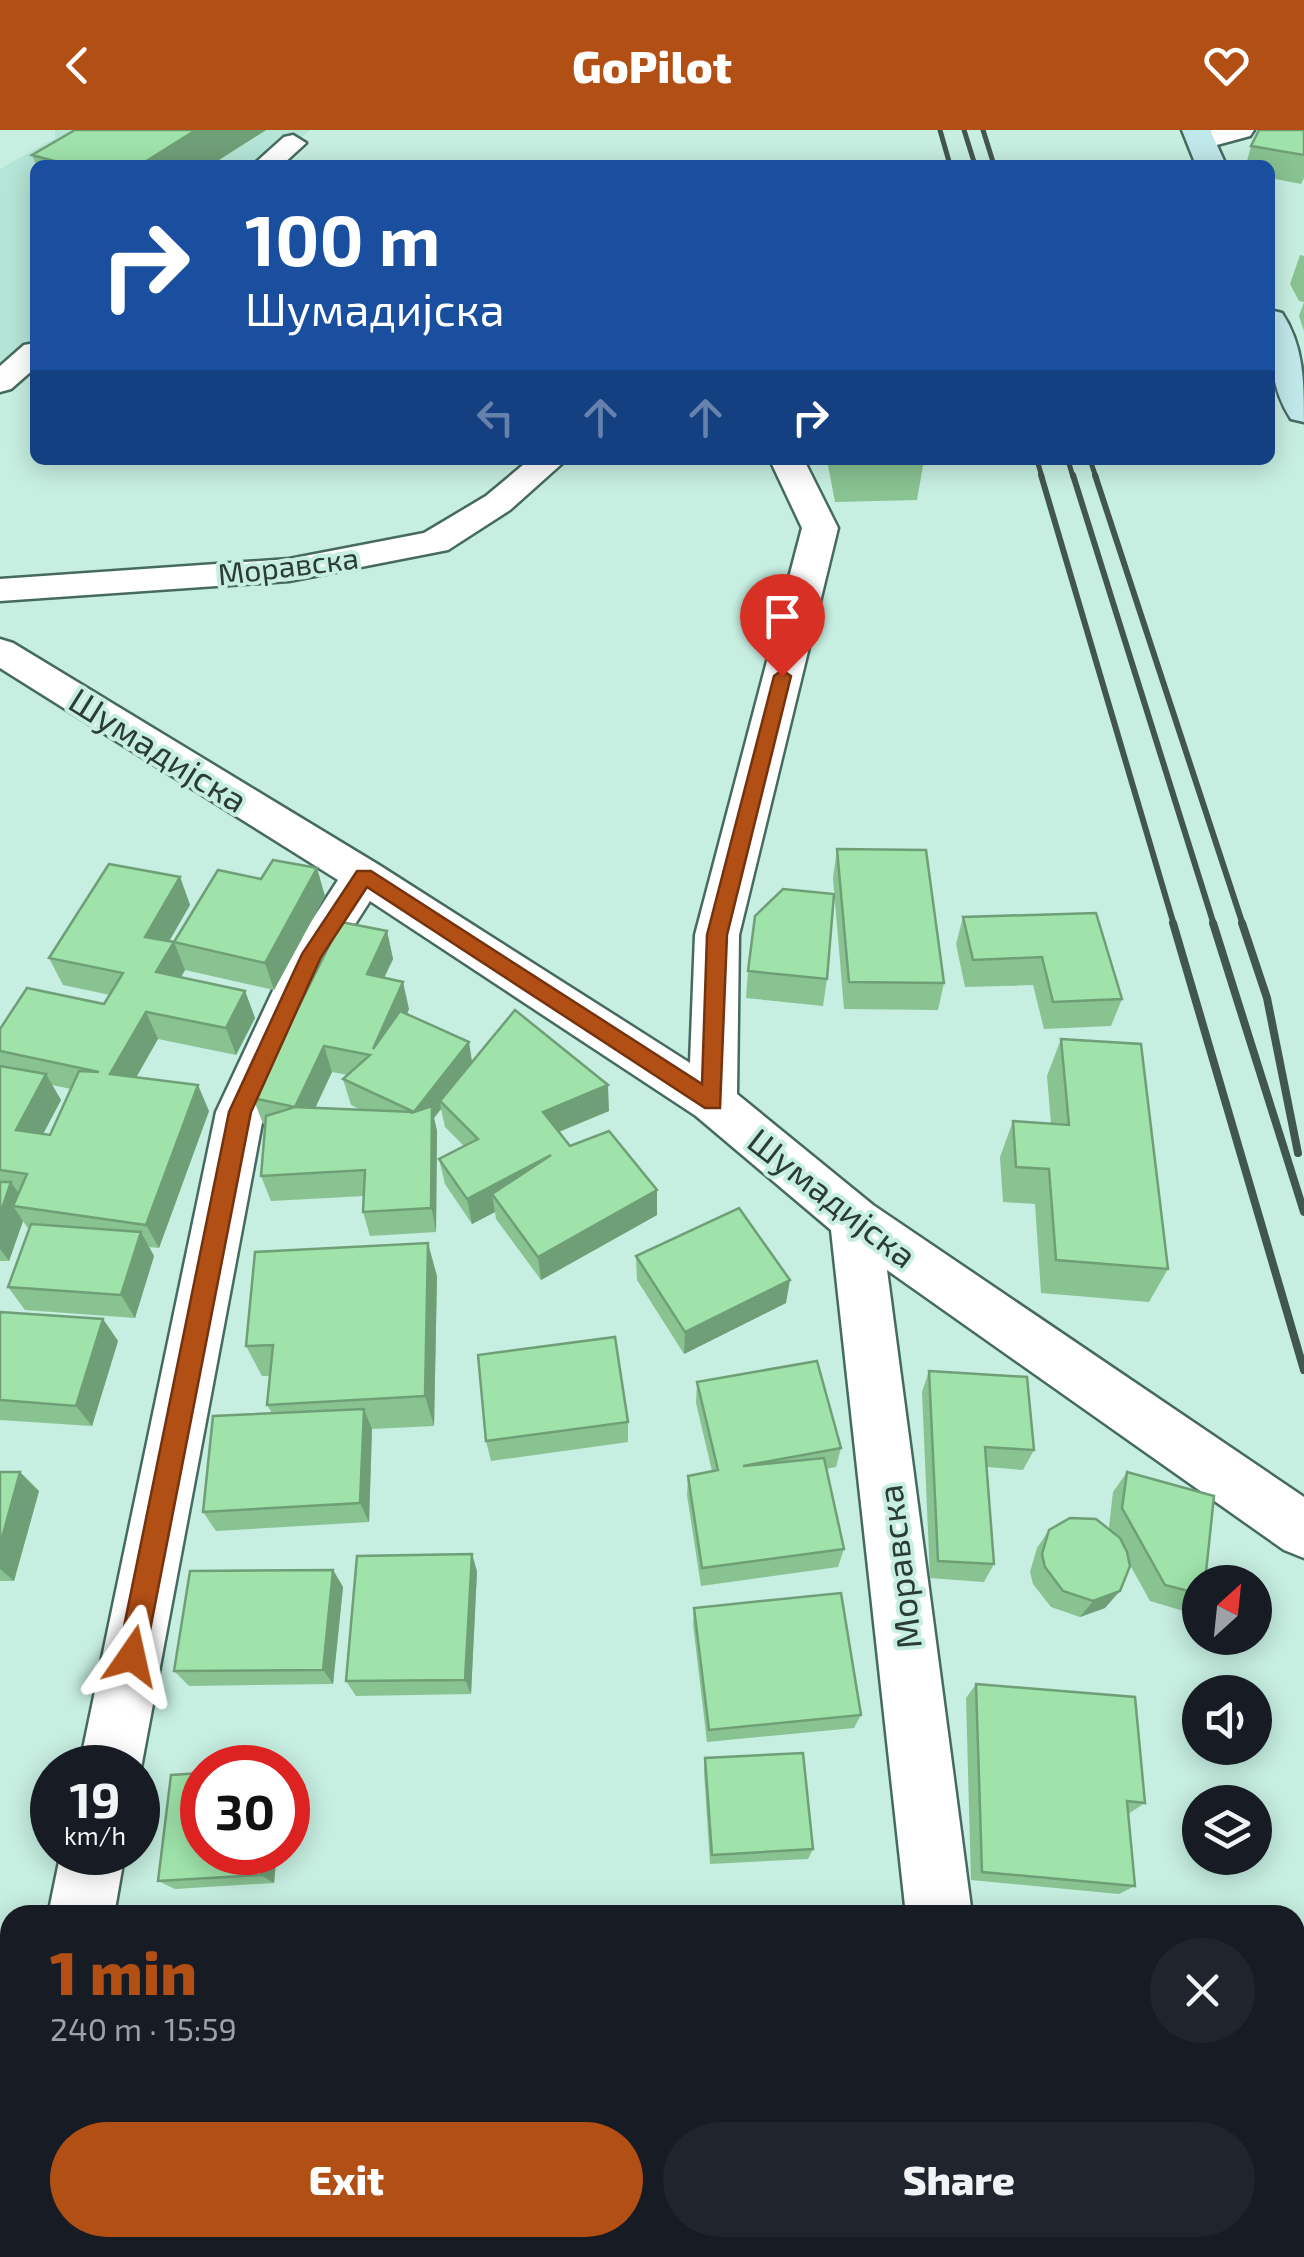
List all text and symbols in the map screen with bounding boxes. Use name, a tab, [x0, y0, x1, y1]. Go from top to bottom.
icon: back	[50, 38, 105, 93]
text: GoPilot	[572, 38, 732, 92]
icon: heart	[1199, 38, 1254, 93]
text: 100 m	[245, 196, 440, 280]
icon: right	[80, 200, 210, 330]
text: Шумадијска	[245, 281, 505, 335]
icon: left	[468, 390, 523, 445]
icon: ahead	[573, 390, 628, 445]
icon: ahead	[678, 390, 733, 445]
icon: right	[783, 390, 838, 445]
street label: Моравска	[216, 539, 360, 591]
pin	[740, 574, 825, 677]
icon: arrive	[755, 589, 810, 644]
street label: Шумадијска	[62, 678, 256, 821]
street label: Шумадијска	[740, 1118, 925, 1276]
street label: Моравска	[867, 1483, 929, 1651]
north arrow	[1182, 1565, 1272, 1655]
map controls	[1182, 1565, 1272, 1875]
position arrow	[80, 1604, 184, 1708]
button: sound	[1182, 1675, 1272, 1765]
speed limit sign: 30	[180, 1745, 310, 1875]
text: 19	[69, 1768, 121, 1828]
button: layers	[1182, 1785, 1272, 1875]
text: km/h	[64, 1820, 126, 1850]
text: 1 min	[50, 1935, 197, 2007]
button: close	[1150, 1938, 1255, 2043]
text: 240 m · 15:59	[50, 2009, 237, 2047]
button: Exit	[50, 2122, 643, 2237]
button: Share	[663, 2122, 1255, 2237]

